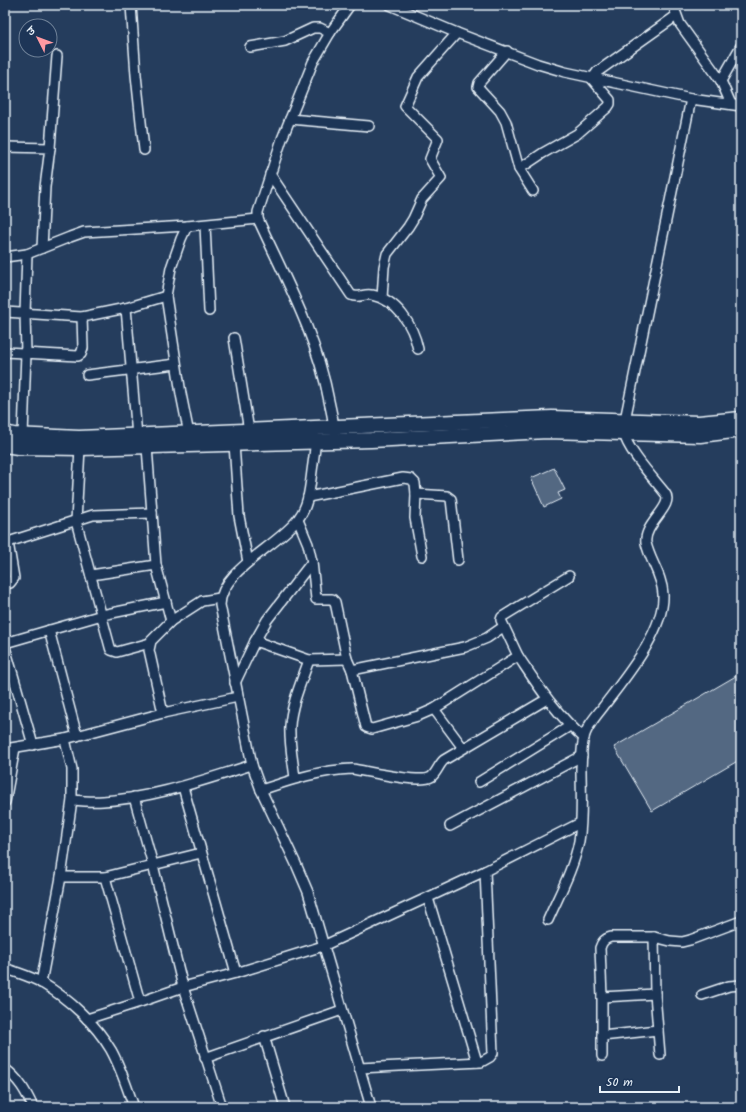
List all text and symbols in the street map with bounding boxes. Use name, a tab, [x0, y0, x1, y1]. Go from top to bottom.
north arrow	[18, 18, 58, 58]
text: उ	[22, 22, 42, 41]
scale bar	[600, 1068, 679, 1094]
text: 50 m	[606, 1073, 633, 1092]

